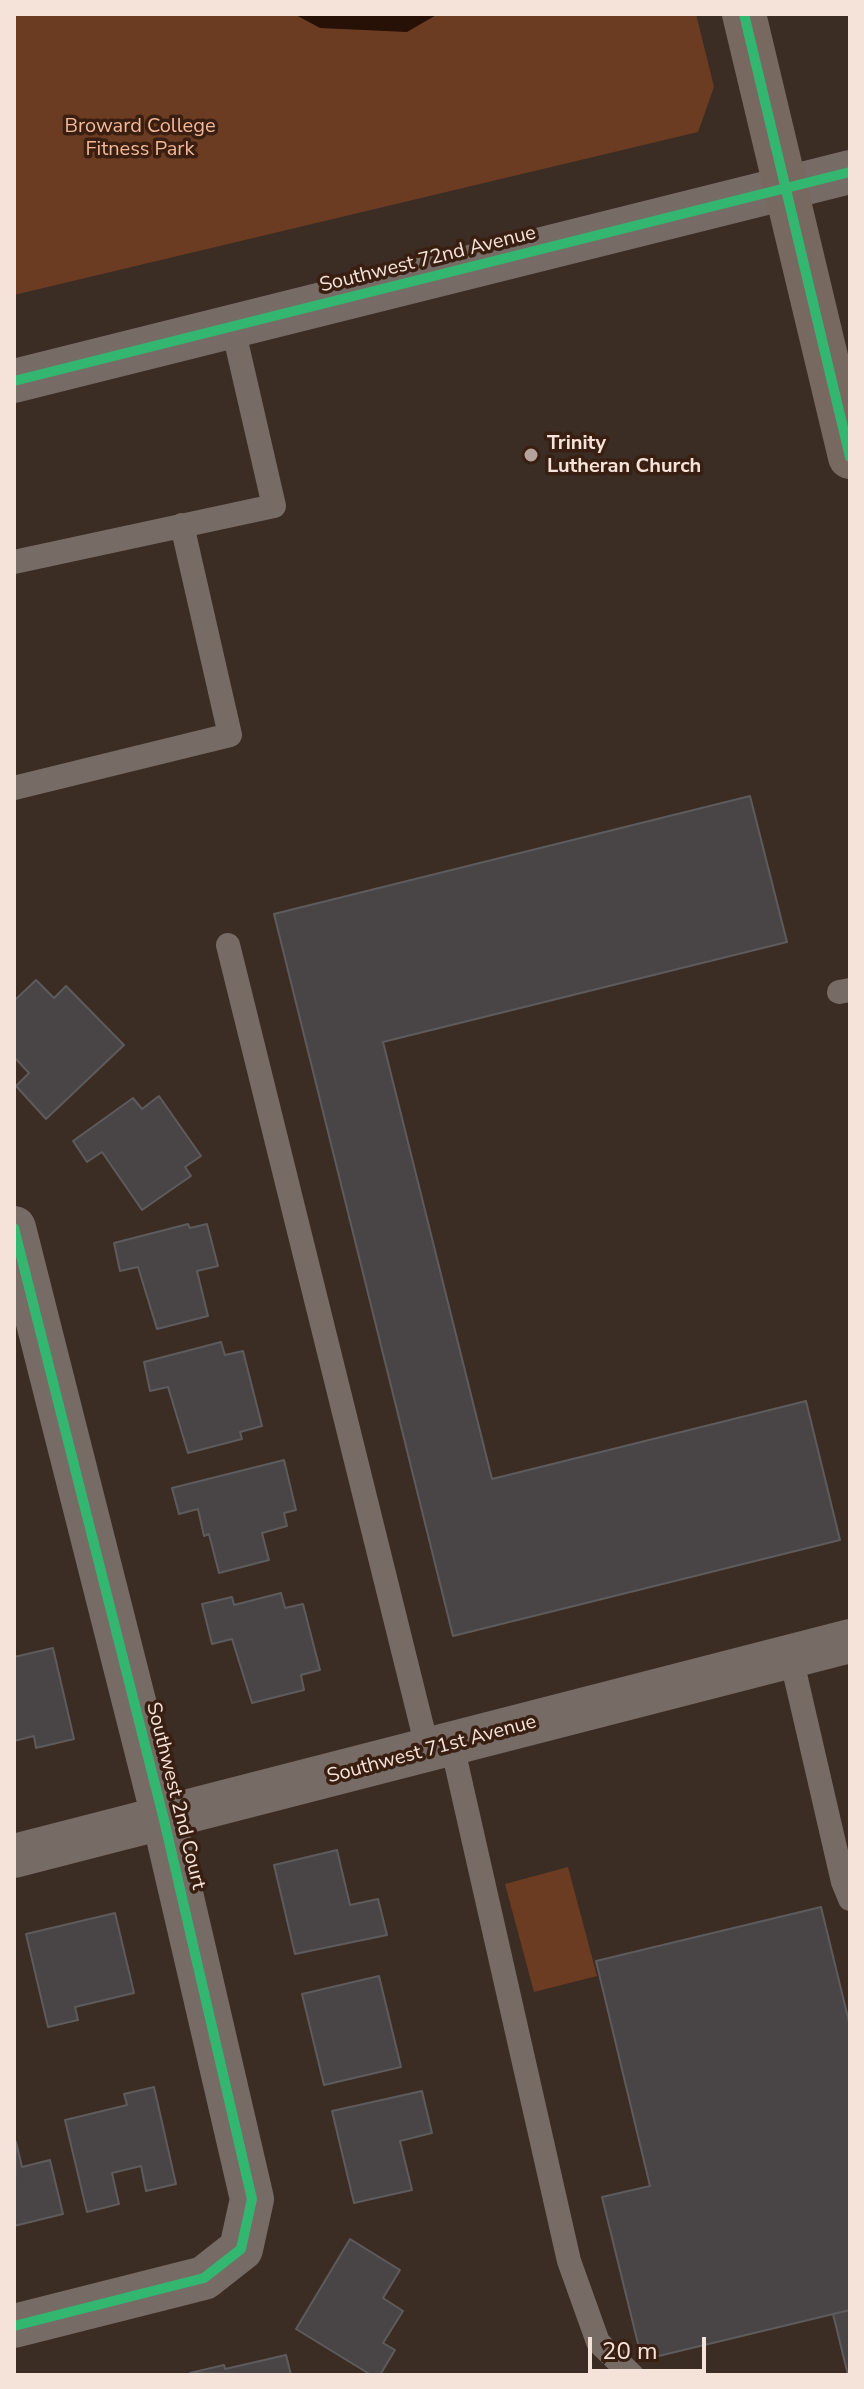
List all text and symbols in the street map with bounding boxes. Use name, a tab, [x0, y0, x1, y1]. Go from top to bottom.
park label: Broward College Fitness Park	[64, 115, 216, 162]
street label: Southwest 72nd Avenue	[317, 221, 539, 299]
place label: Trinity Lutheran Church	[547, 432, 701, 479]
marker: Trinity Lutheran Church	[522, 446, 540, 464]
street label: Southwest 2nd Court	[140, 1700, 210, 1892]
street label: Southwest 71st Avenue	[325, 1711, 539, 1789]
scale bar	[592, 2321, 710, 2371]
text: 20 m	[602, 2335, 658, 2367]

